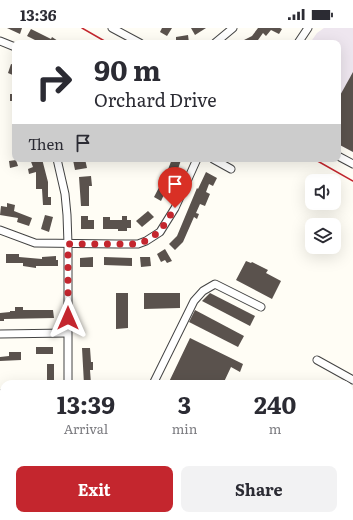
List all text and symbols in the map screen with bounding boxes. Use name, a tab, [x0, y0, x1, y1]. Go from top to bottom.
text: 13:36	[20, 3, 57, 26]
text: 90 m	[94, 48, 161, 90]
icon: right	[28, 56, 80, 108]
text: Orchard Drive	[94, 86, 217, 113]
text: Then	[28, 132, 64, 155]
icon: arrive	[72, 132, 94, 154]
pin	[158, 167, 192, 208]
icon: arrive	[164, 173, 186, 195]
map controls	[305, 174, 341, 254]
button: sound	[305, 174, 341, 210]
button: layers	[305, 218, 341, 254]
position arrow	[47, 297, 89, 339]
text: 13:39	[57, 386, 115, 421]
text: 3	[178, 386, 191, 421]
text: 240	[254, 386, 296, 421]
text: Arrival	[64, 419, 108, 438]
text: min	[172, 419, 197, 438]
text: m	[269, 419, 281, 438]
button: Exit	[16, 466, 173, 512]
button: Share	[181, 466, 337, 512]

